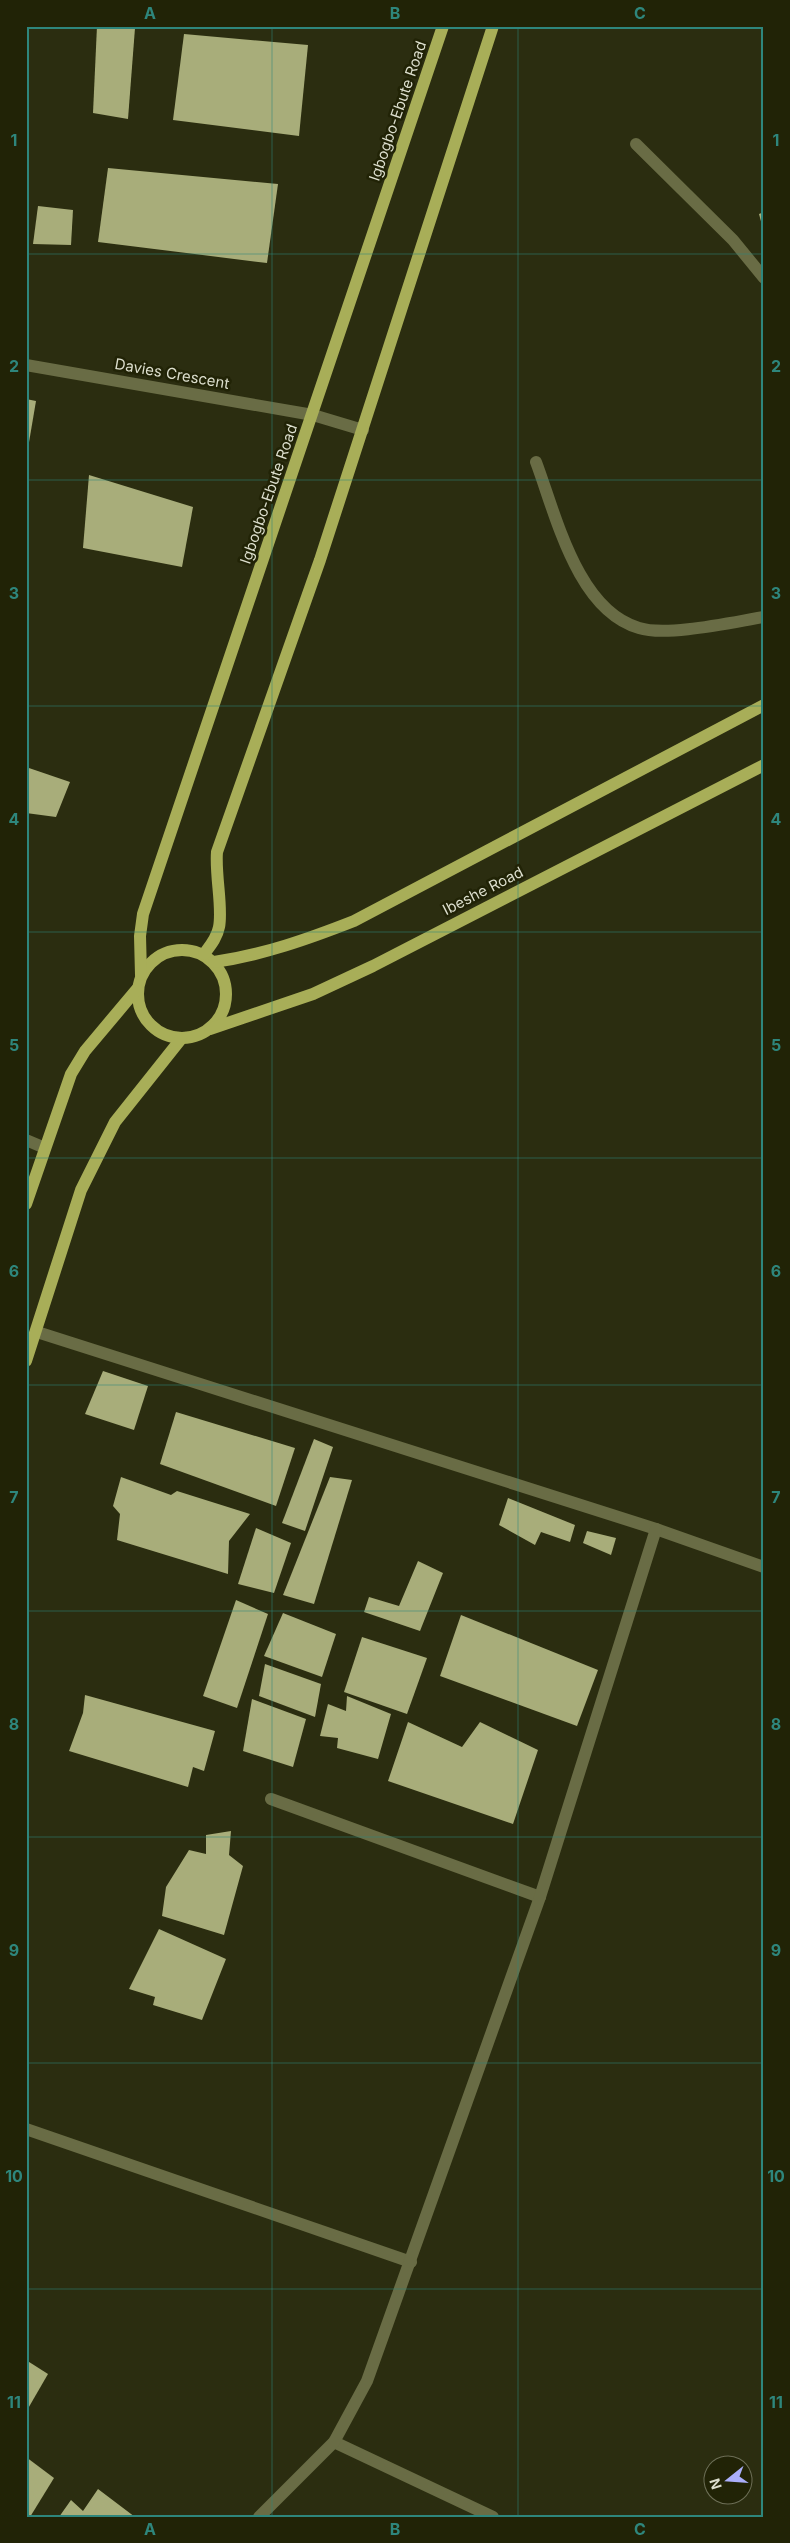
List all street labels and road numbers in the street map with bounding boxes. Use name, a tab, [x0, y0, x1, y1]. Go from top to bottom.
street label: Igbogbo-Ebute Road	[365, 38, 430, 183]
street label: Davies Crescent	[113, 354, 231, 393]
street label: Igbogbo-Ebute Road	[236, 421, 301, 566]
street label: Ibeshe Road	[439, 862, 526, 919]

